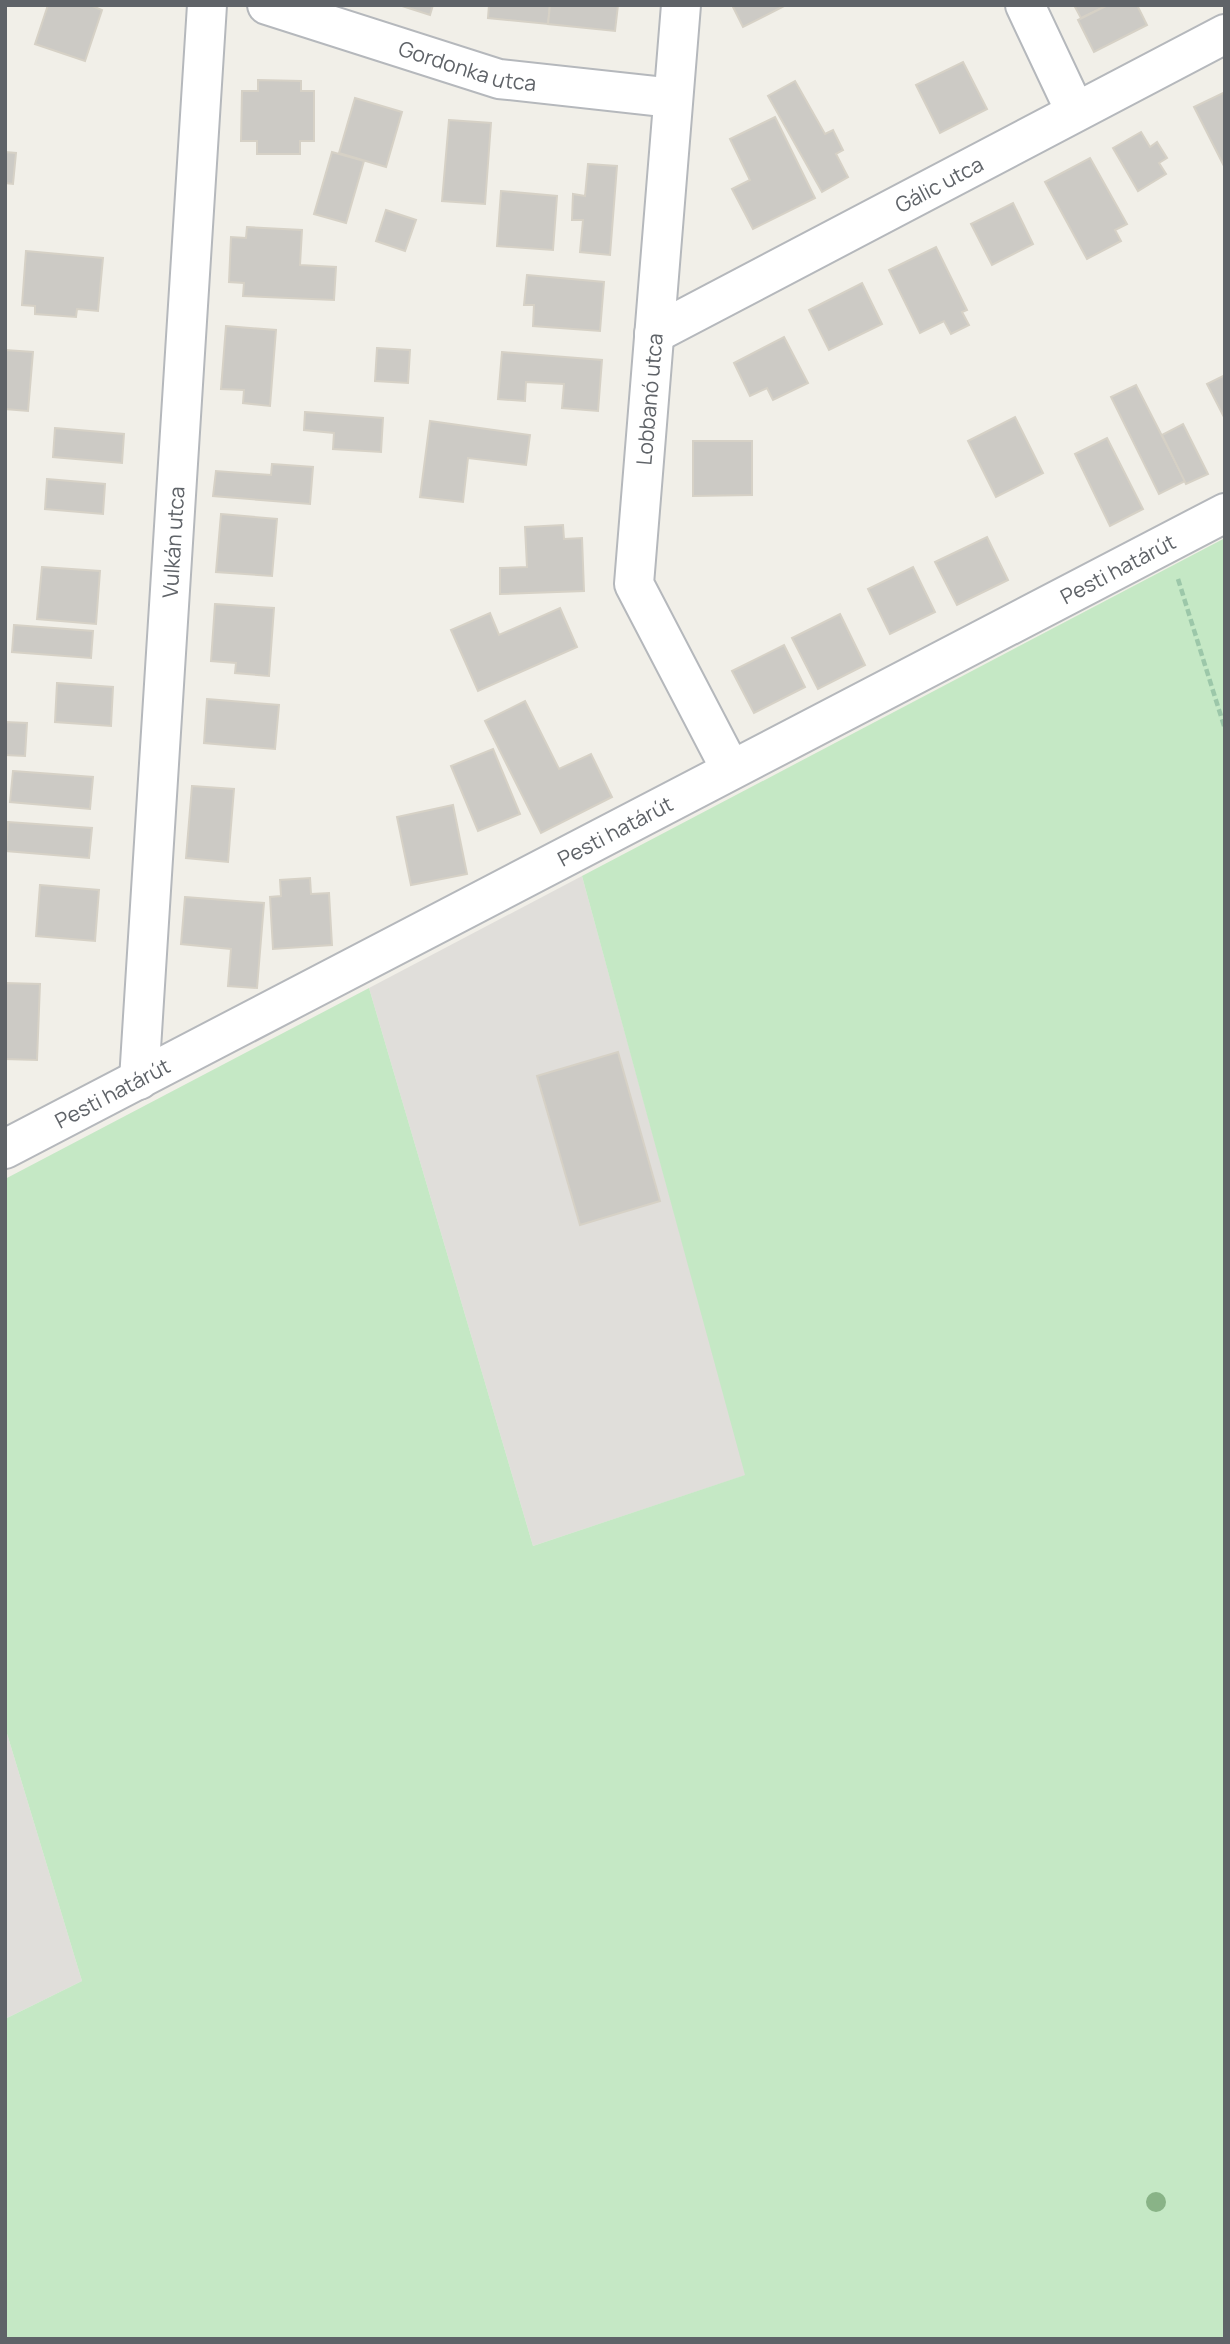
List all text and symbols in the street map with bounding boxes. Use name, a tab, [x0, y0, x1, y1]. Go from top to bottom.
street label: Gordonka utca	[395, 34, 538, 97]
street label: Gálic utca	[890, 150, 988, 219]
street label: Lobbanó utca	[629, 332, 669, 466]
street label: Vulkán utca	[156, 485, 191, 599]
street label: Pesti határút	[1055, 527, 1180, 610]
street label: Pesti határút	[553, 789, 678, 873]
street label: Pesti határút	[50, 1051, 175, 1135]

